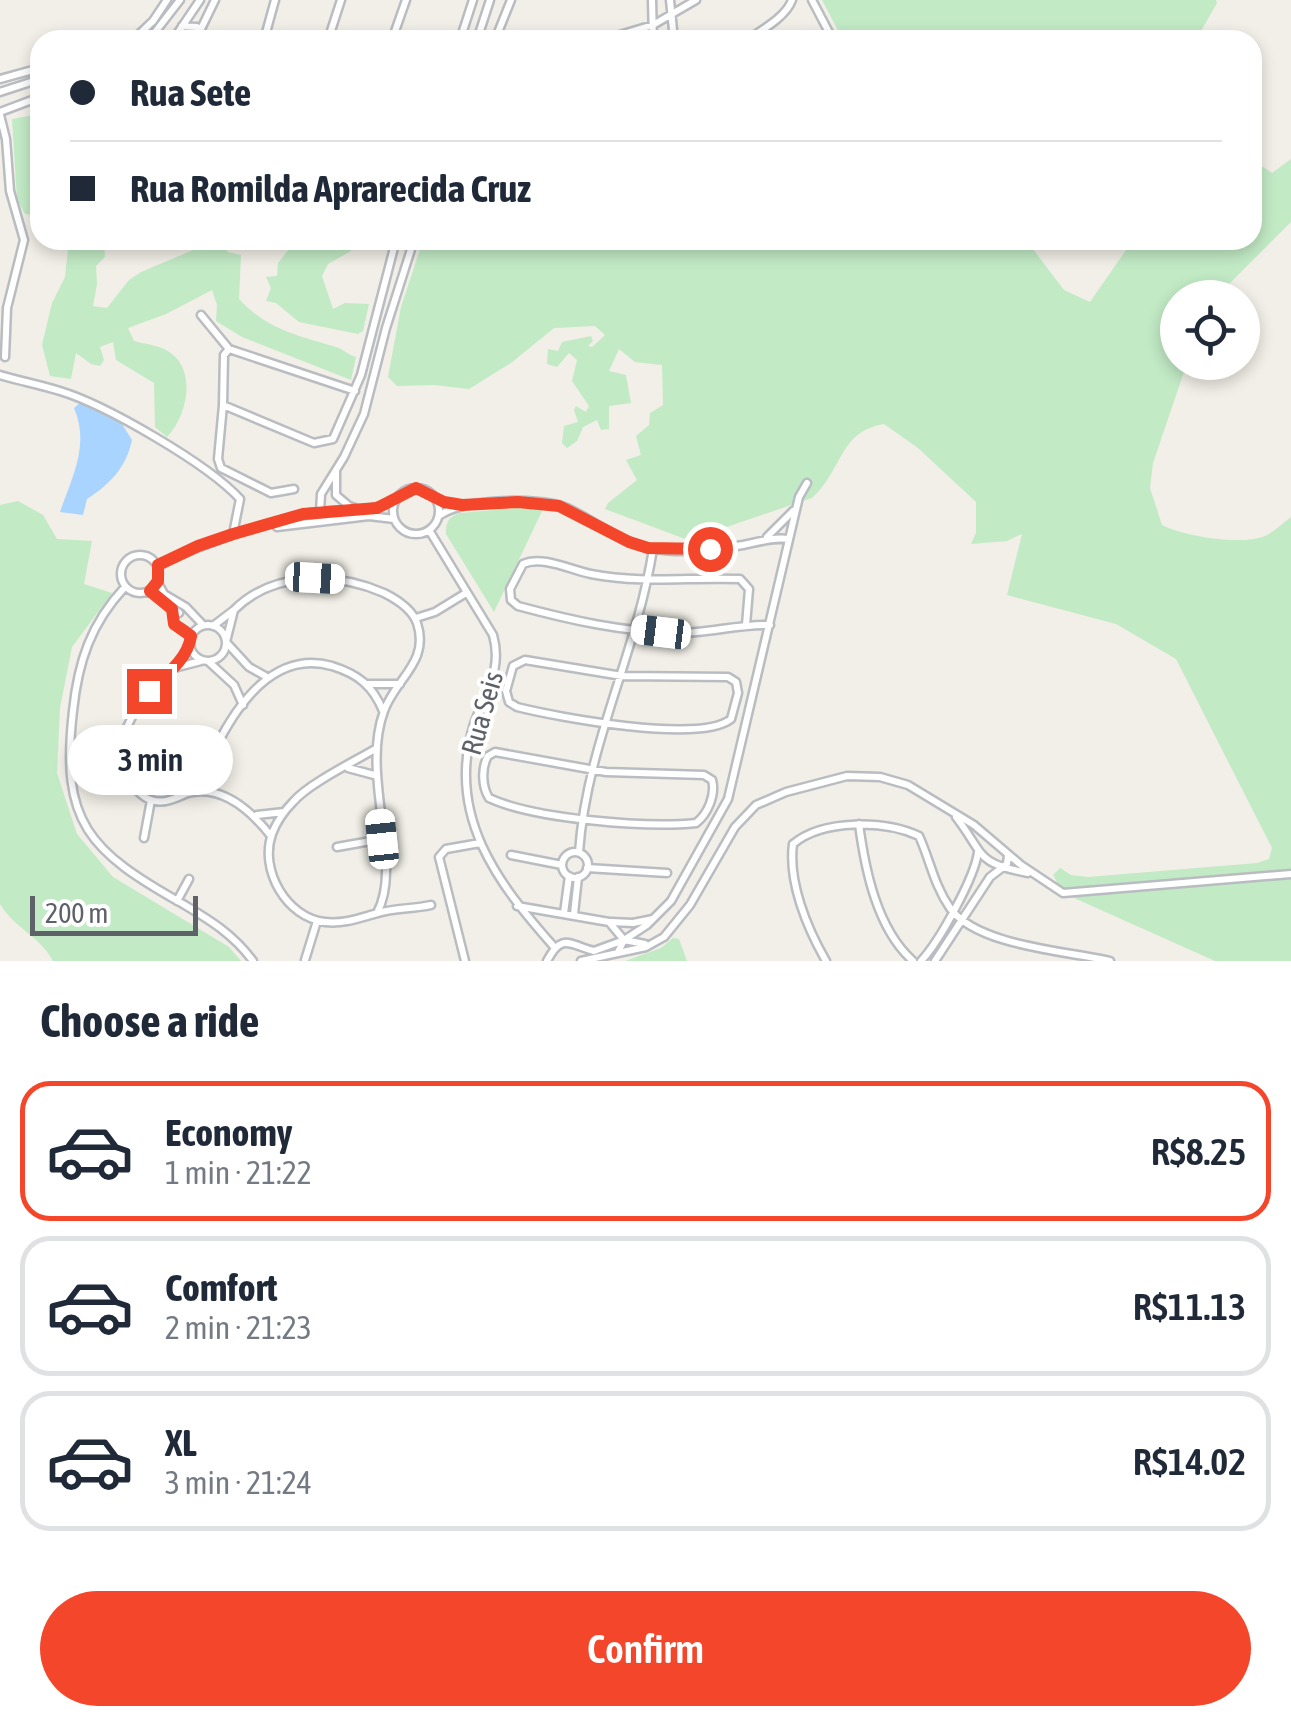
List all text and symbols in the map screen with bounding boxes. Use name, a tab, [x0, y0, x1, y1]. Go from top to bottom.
text: Rua Sete	[130, 71, 251, 114]
text: Rua Romilda Aprarecida Cruz	[130, 167, 531, 210]
map controls	[1160, 280, 1260, 380]
button: locate	[1160, 280, 1260, 380]
route start	[688, 527, 733, 572]
car	[284, 561, 346, 595]
car	[629, 613, 693, 651]
street label: Rua Seis	[455, 668, 509, 758]
route end	[127, 669, 172, 714]
callout: 3 min	[66, 726, 232, 796]
text: 3 min	[118, 741, 183, 778]
car	[364, 808, 400, 870]
scale bar	[30, 891, 198, 936]
text: 200 m	[45, 897, 108, 929]
text: Choose a ride	[40, 995, 259, 1047]
icon: car	[45, 1106, 135, 1196]
text: Economy	[165, 1111, 292, 1154]
text: R$8.25	[1151, 1130, 1246, 1173]
text: 1 min · 21:22	[165, 1154, 312, 1191]
icon: car	[45, 1261, 135, 1351]
text: Comfort	[165, 1266, 277, 1309]
text: R$11.13	[1133, 1285, 1246, 1328]
text: 2 min · 21:23	[165, 1309, 312, 1346]
icon: car	[45, 1416, 135, 1506]
text: XL	[165, 1421, 197, 1464]
text: R$14.02	[1133, 1440, 1246, 1483]
text: 3 min · 21:24	[165, 1464, 312, 1501]
button: Confirm	[40, 1591, 1251, 1706]

